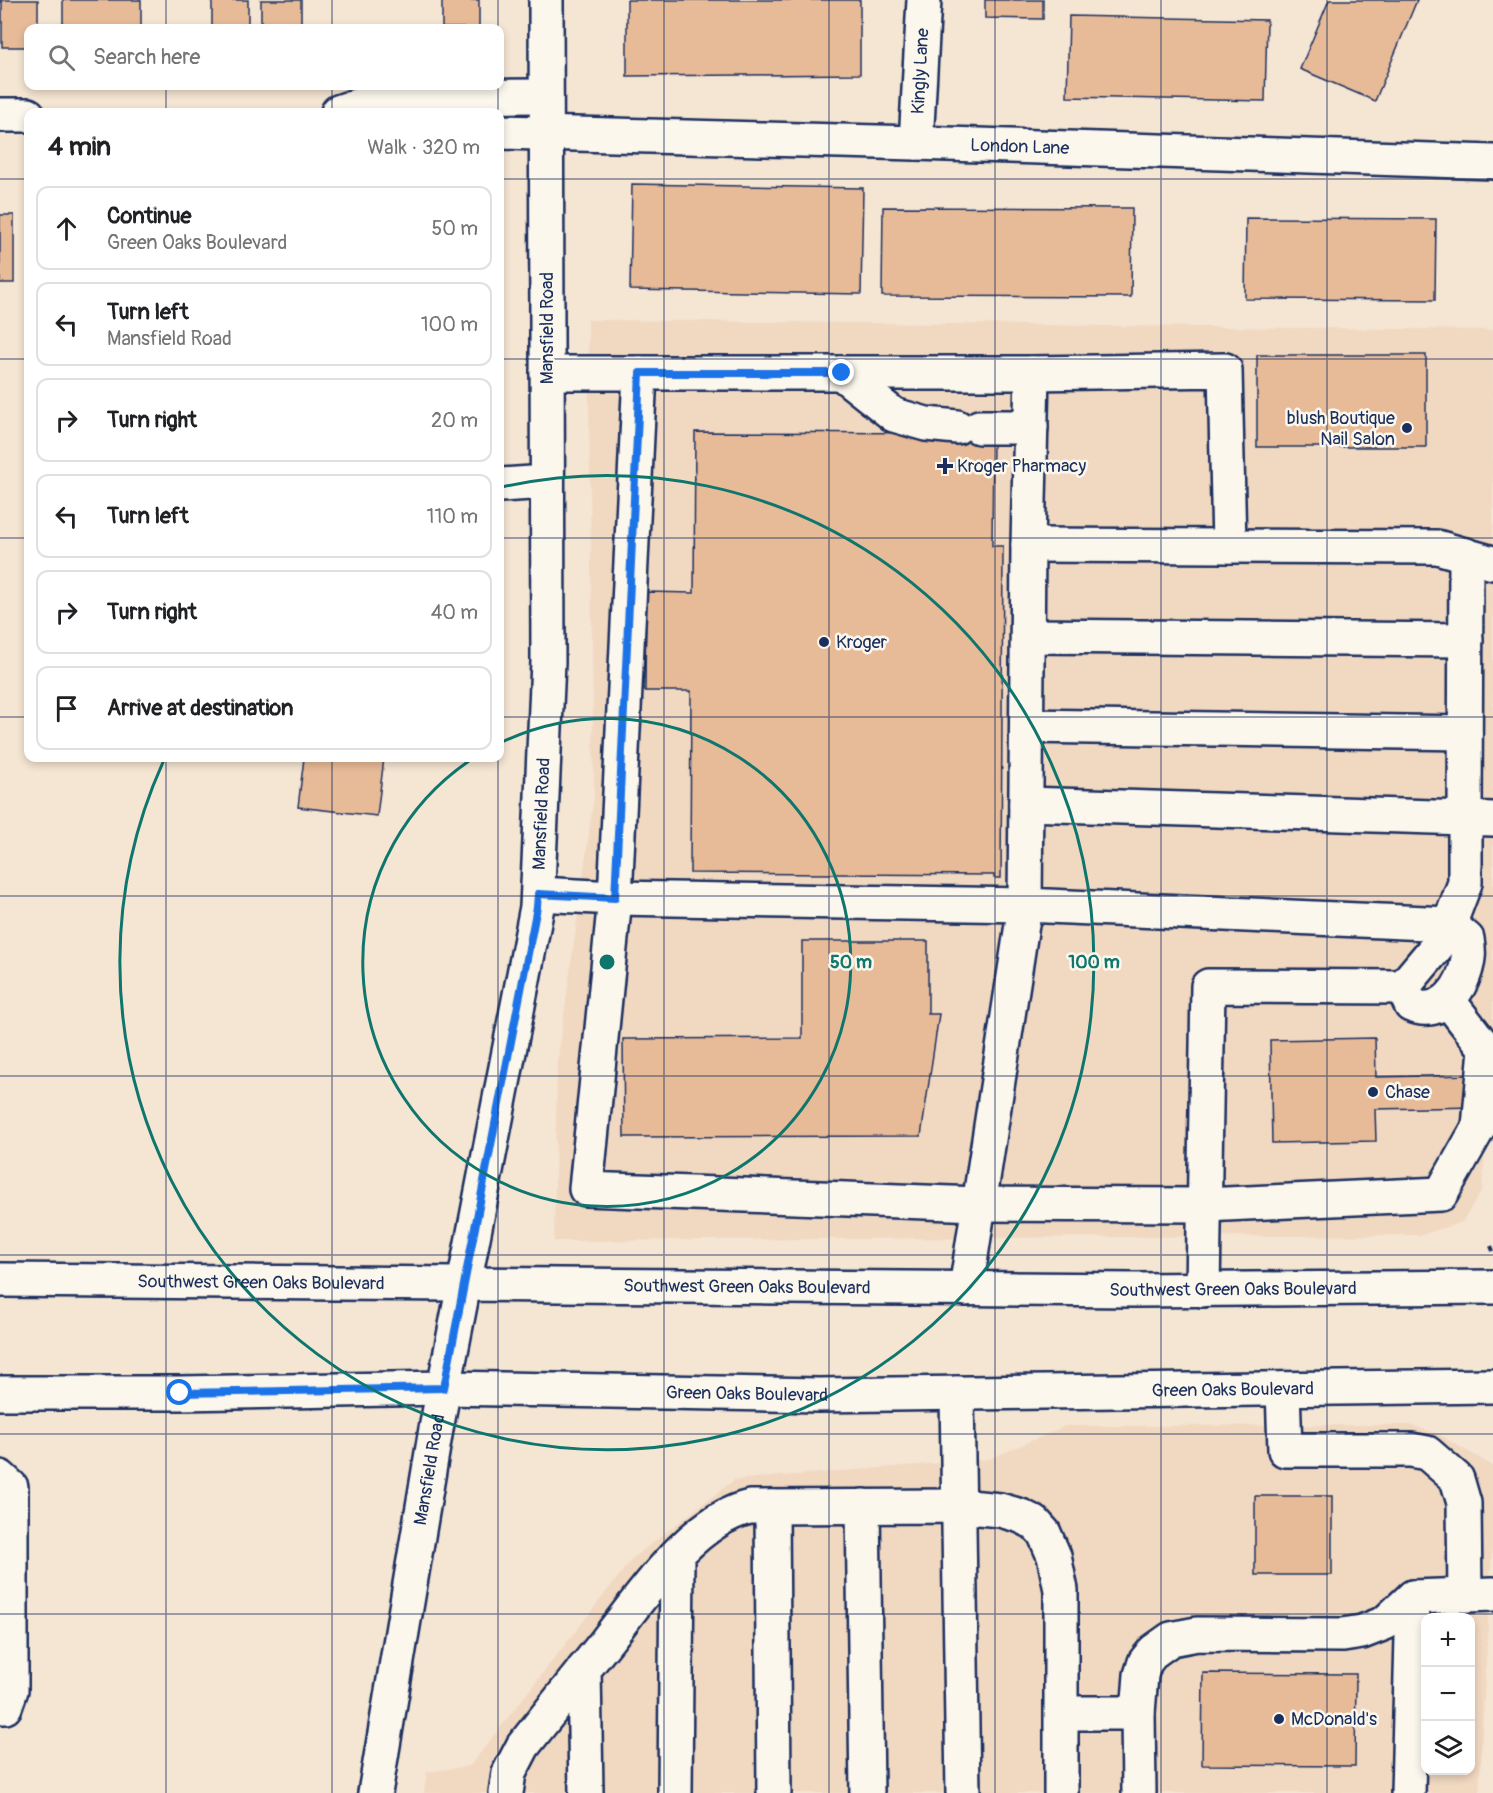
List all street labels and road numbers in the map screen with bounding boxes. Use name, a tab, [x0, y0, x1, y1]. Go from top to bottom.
street label: Kingly Lane	[906, 27, 934, 115]
street label: London Lane	[970, 133, 1070, 160]
street label: Mansfield Road	[536, 272, 559, 384]
street label: Mansfield Road	[527, 757, 555, 871]
street label: Southwest Green Oaks Boulevard	[137, 1270, 385, 1295]
street label: Southwest Green Oaks Boulevard	[623, 1274, 871, 1299]
street label: Southwest Green Oaks Boulevard	[1109, 1277, 1357, 1302]
street label: Green Oaks Boulevard	[1152, 1377, 1314, 1402]
street label: Green Oaks Boulevard	[666, 1381, 828, 1407]
street label: Mansfield Road	[409, 1412, 450, 1527]

